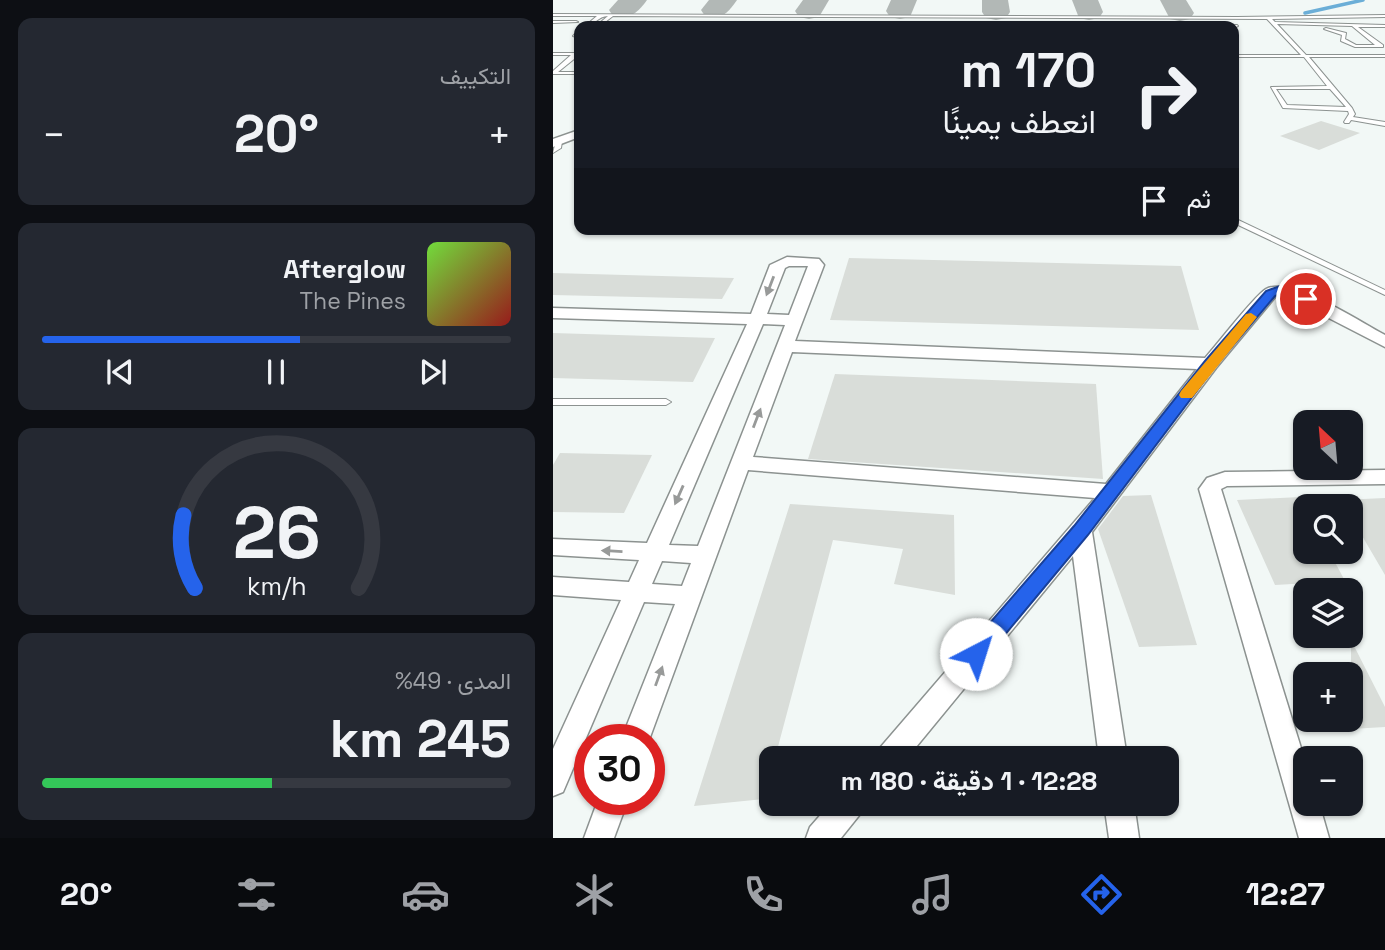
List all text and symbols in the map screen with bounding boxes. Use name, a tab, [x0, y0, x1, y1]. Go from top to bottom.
text: 170 m	[961, 39, 1096, 101]
icon: right	[1120, 49, 1211, 140]
text: التكييف	[440, 61, 511, 91]
text: 20°	[234, 101, 319, 167]
text: انعطف يمينًا	[943, 102, 1096, 142]
text: −	[42, 111, 66, 159]
text: +	[487, 111, 511, 159]
icon: arrive	[1135, 182, 1173, 220]
text: ثم	[1187, 182, 1211, 216]
text: Afterglow	[283, 252, 406, 286]
pin	[1276, 269, 1336, 329]
one-way arrow	[764, 276, 775, 297]
icon: arrive	[1287, 280, 1325, 318]
text: The Pines	[300, 286, 406, 316]
icon: previous	[101, 353, 139, 391]
icon: pause	[257, 353, 295, 391]
icon: next	[414, 353, 452, 391]
one-way arrow	[752, 407, 763, 428]
north arrow	[1293, 410, 1363, 480]
map controls	[1293, 410, 1363, 816]
one-way arrow	[673, 485, 685, 505]
text: 26	[232, 486, 321, 579]
button: search	[1293, 494, 1363, 564]
one-way arrow	[600, 545, 622, 556]
text: km/h	[247, 569, 306, 601]
button: layers	[1293, 578, 1363, 648]
position arrow	[939, 617, 1013, 691]
button: +	[1293, 662, 1363, 732]
text: المدى · 49%	[395, 666, 511, 696]
one-way arrow	[654, 666, 665, 687]
text: 245 km	[330, 706, 511, 772]
speed limit sign: 30	[574, 724, 665, 815]
button: −	[1293, 746, 1363, 816]
text: 12:28 · 1 دقيقة · 180 m	[841, 764, 1097, 798]
icon: filters	[232, 870, 281, 919]
icon: car	[401, 870, 450, 919]
icon: climate	[570, 870, 619, 919]
icon: phone	[739, 870, 788, 919]
icon: music	[908, 870, 957, 919]
icon: directions	[1077, 870, 1126, 919]
text: 20°	[60, 874, 112, 914]
text: 12:27	[1246, 874, 1325, 914]

